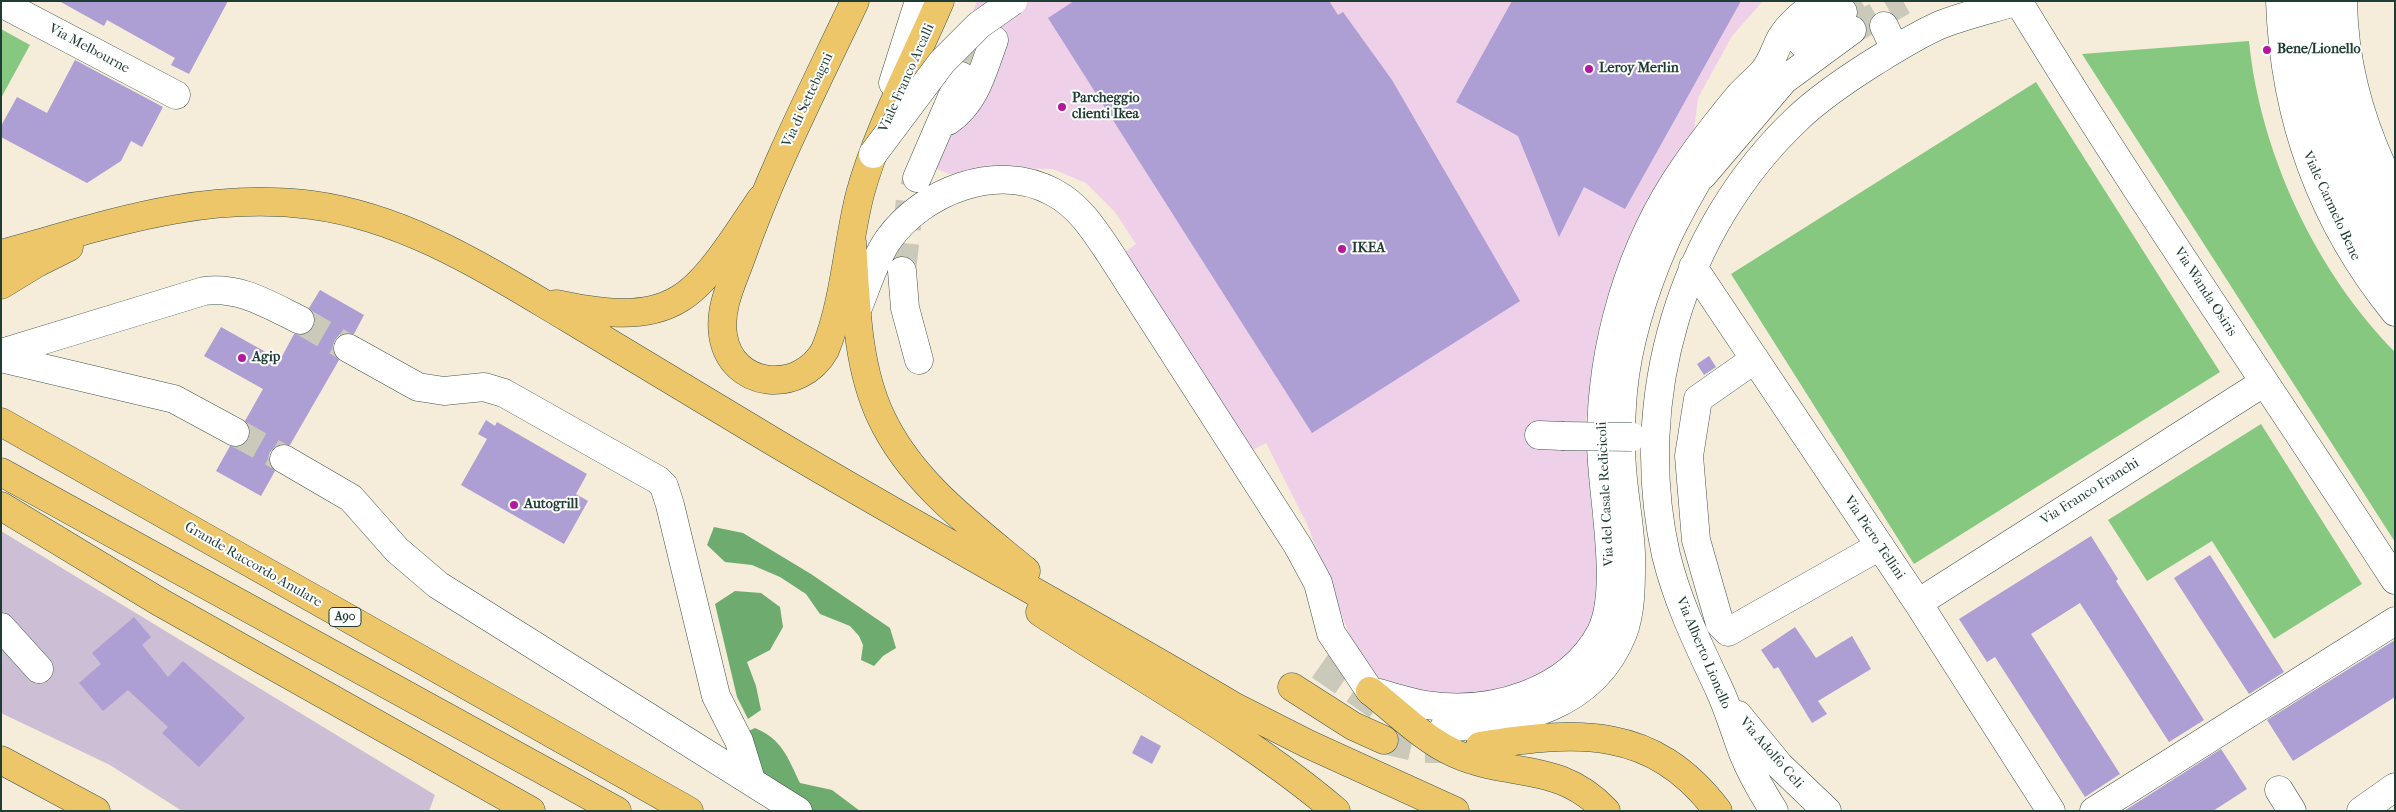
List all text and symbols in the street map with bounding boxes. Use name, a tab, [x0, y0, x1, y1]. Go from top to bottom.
street label: Via Melbourne	[46, 21, 132, 77]
street label: Viale Franco Arcalli	[875, 21, 939, 135]
place label: Bene/Lionello	[2277, 42, 2361, 58]
marker: Bene/Lionello	[2261, 44, 2273, 56]
street label: Via di Settebagni	[779, 50, 837, 150]
place label: Leroy Merlin	[1599, 61, 1679, 77]
marker: Leroy Merlin	[1583, 63, 1595, 75]
place label: Parcheggio clienti Ikea	[1072, 91, 1140, 124]
marker: Parcheggio clienti Ikea	[1056, 101, 1068, 113]
street label: Viale Carmelo Bene	[2298, 149, 2364, 263]
place label: IKEA	[1352, 241, 1385, 257]
marker: IKEA	[1336, 243, 1348, 255]
street label: Via Wanda Osiris	[2170, 244, 2240, 340]
place label: Agip	[252, 350, 280, 366]
marker: Agip	[236, 352, 248, 364]
street label: Via del Casale Redicicoli	[1594, 421, 1618, 567]
street label: Via Franco Franchi	[2038, 455, 2142, 529]
street label: Via Piero Tellini	[1840, 493, 1908, 583]
place label: Autogrill	[524, 497, 578, 513]
marker: Autogrill	[508, 499, 520, 511]
street label: Grande Raccordo Anulare	[181, 519, 325, 611]
street label: Via Alberto Lionello	[1672, 594, 1734, 712]
road number: A90	[329, 608, 361, 626]
street label: Via Adolfo Celi	[1735, 714, 1807, 792]

